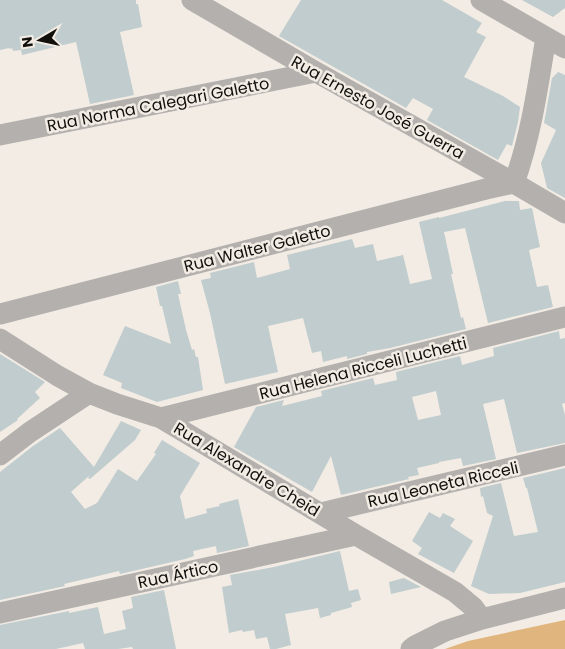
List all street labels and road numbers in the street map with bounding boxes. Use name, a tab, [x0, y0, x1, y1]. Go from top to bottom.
street label: Rua Ernesto José Guerra	[287, 50, 468, 165]
street label: Rua Norma Calegari Galetto	[45, 72, 271, 137]
street label: Rua Walter Galetto	[181, 219, 333, 278]
street label: Rua Helena Ricceli Luchetti	[257, 332, 469, 405]
street label: Rua Alexandre Cheid	[169, 417, 324, 522]
street label: Rua Leoneta Ricceli	[365, 456, 521, 513]
street label: Rua Ártico	[136, 555, 220, 594]

